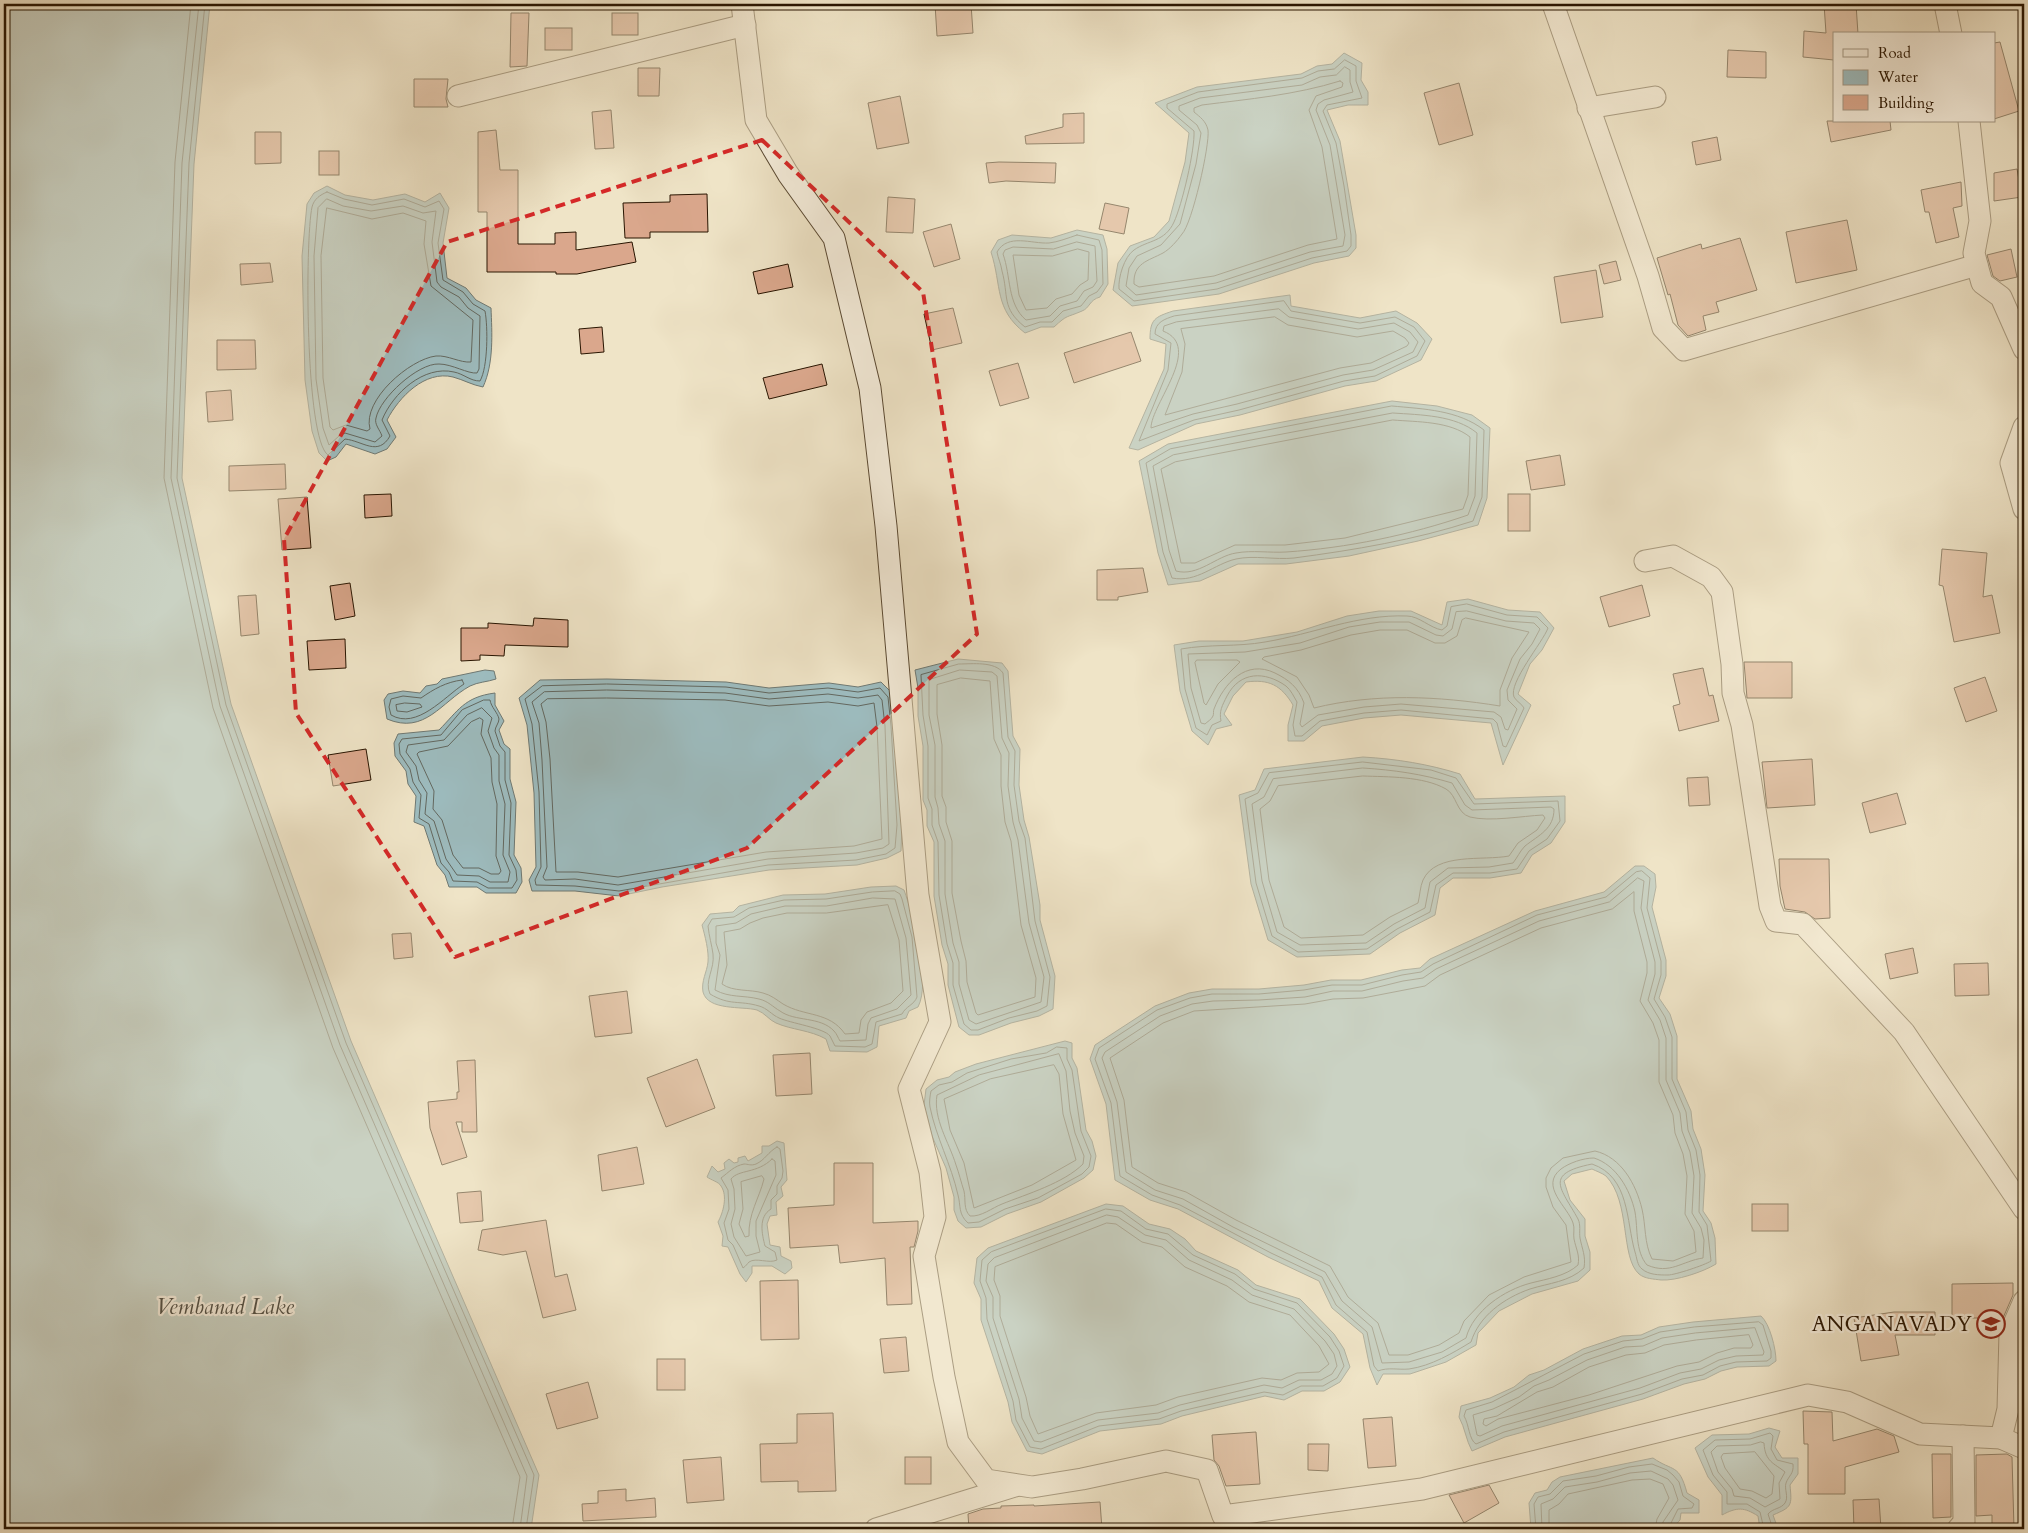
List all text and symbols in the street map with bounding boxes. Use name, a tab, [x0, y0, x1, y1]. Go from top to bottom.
legend	[1833, 32, 1996, 122]
text: Road	[1878, 43, 1911, 63]
text: Water	[1877, 67, 1919, 87]
text: Building	[1878, 93, 1934, 113]
water label: Vembanad Lake	[156, 1292, 295, 1322]
school or university icon: ANGANAVADY	[1976, 1309, 2006, 1339]
place label: ANGANAVADY	[1812, 1310, 1972, 1339]

